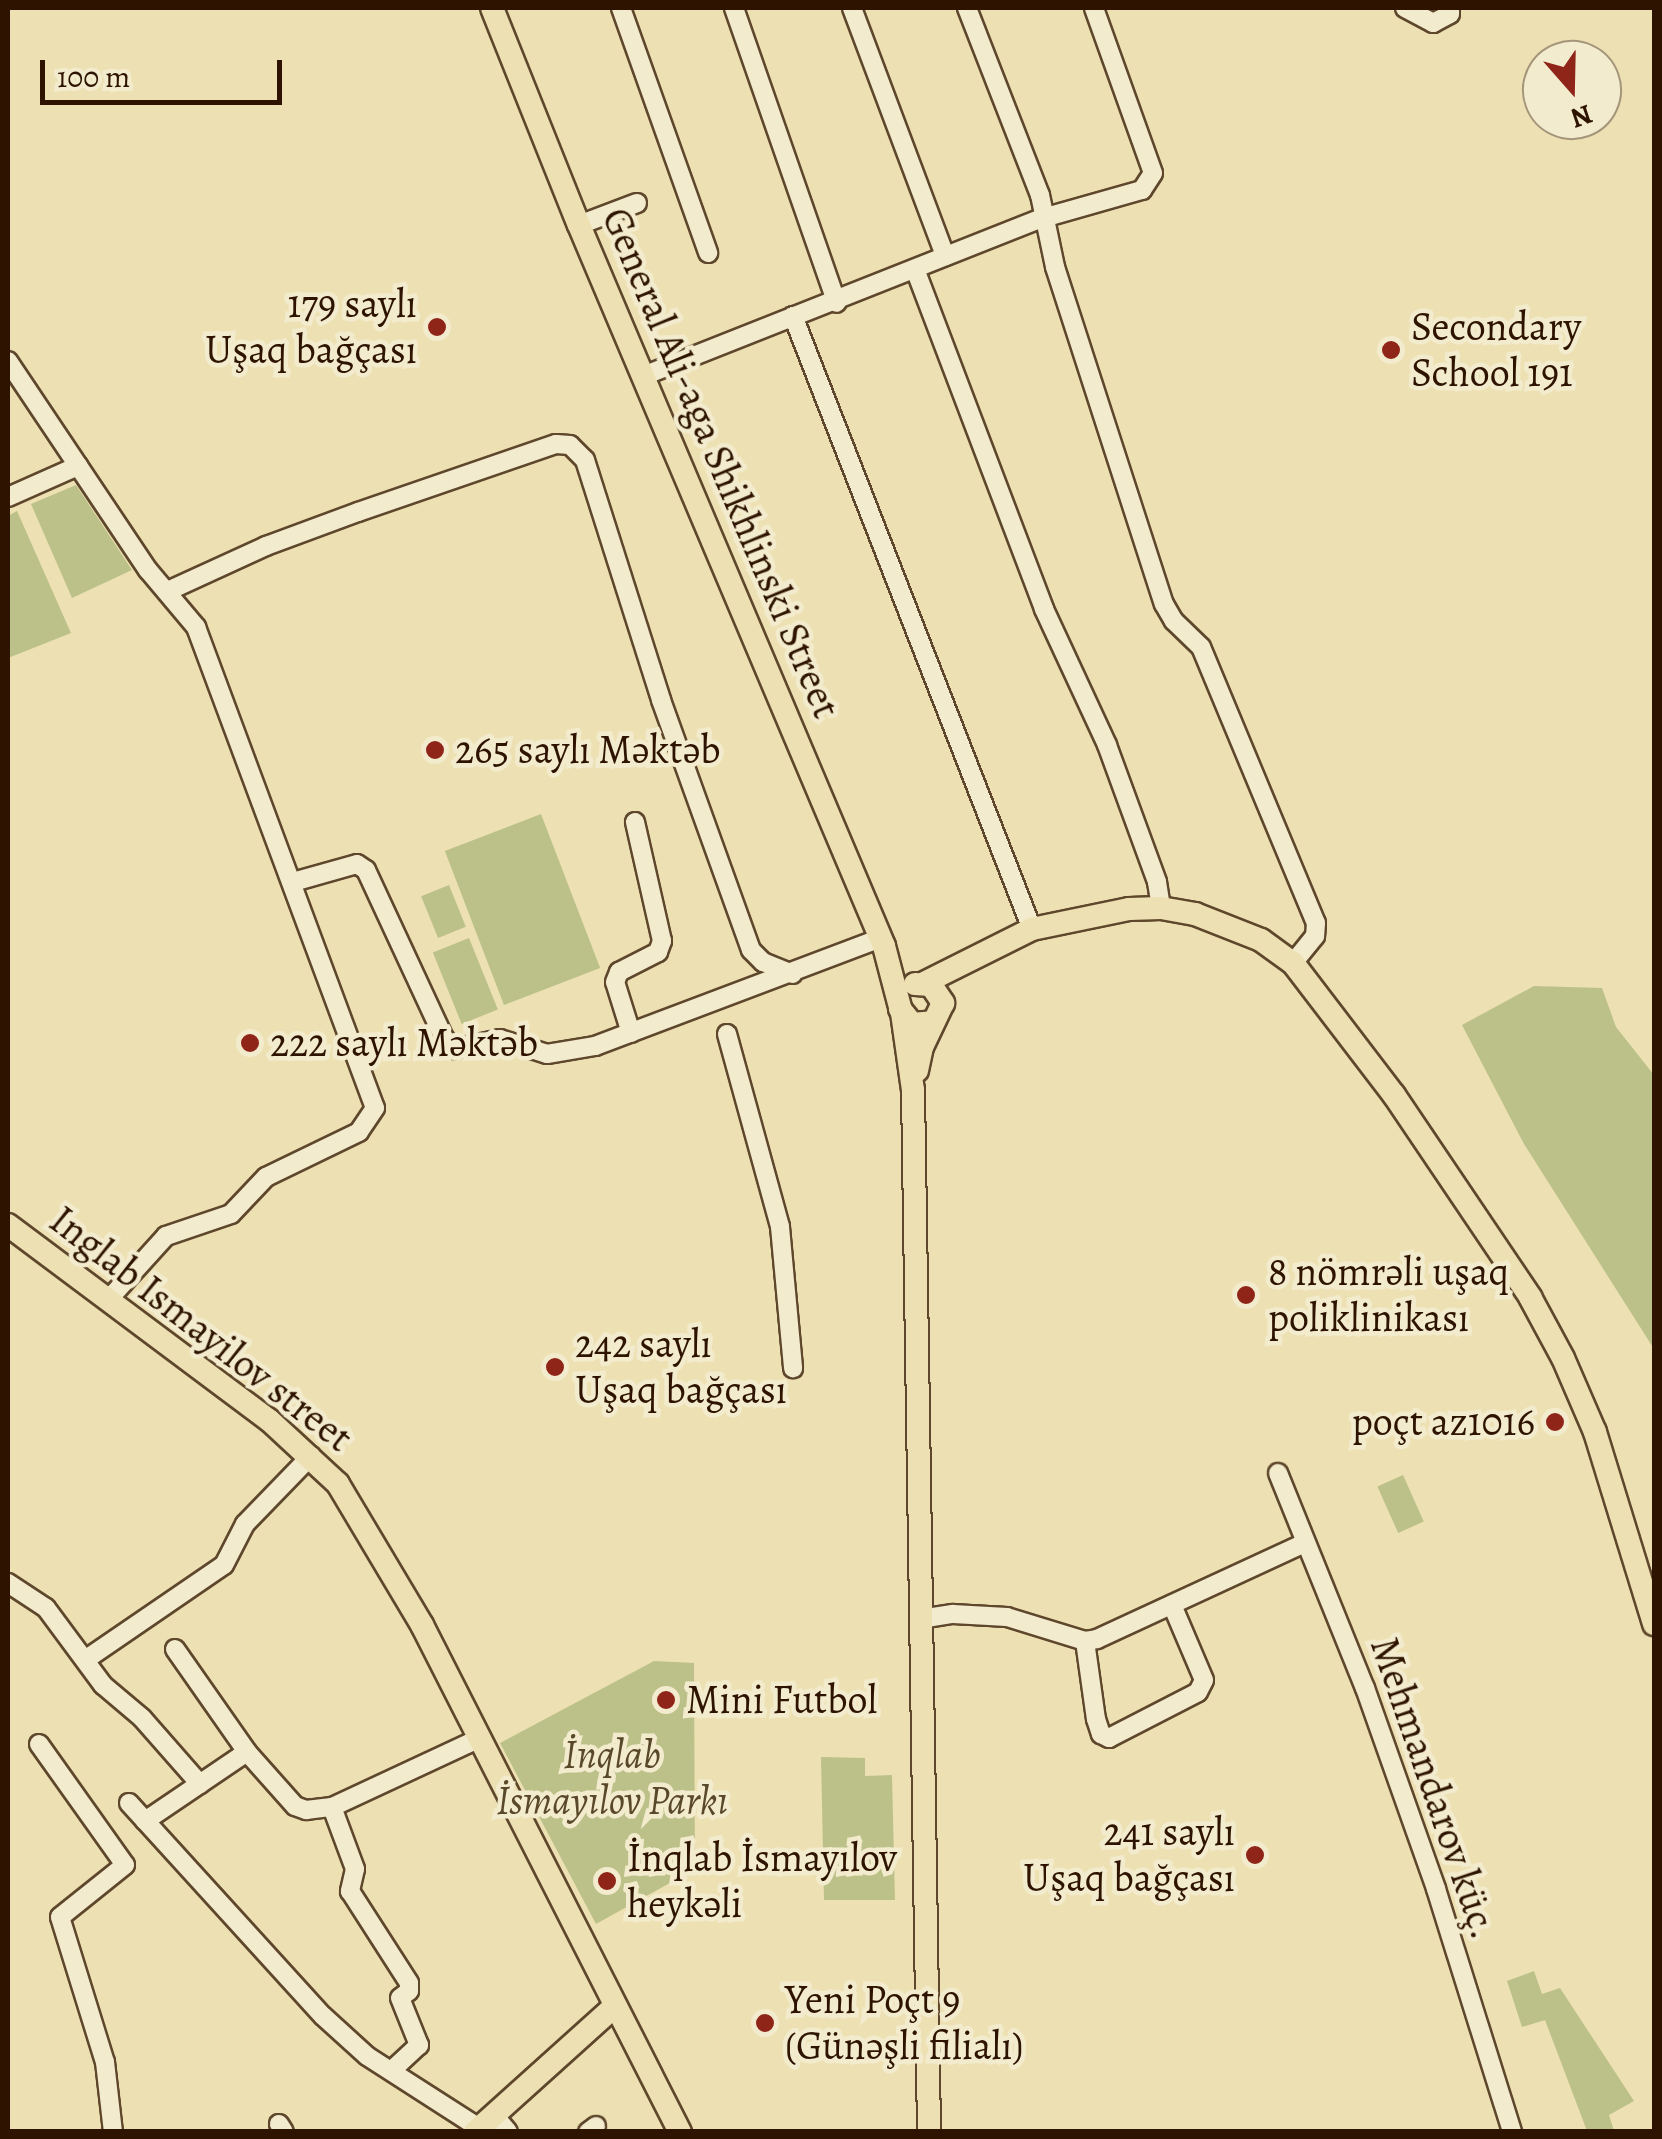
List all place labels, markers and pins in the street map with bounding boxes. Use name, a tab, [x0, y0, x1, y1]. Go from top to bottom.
place label: 179 saylı Uşaq bağçası	[205, 280, 417, 374]
place label: Secondary School 191	[1411, 303, 1581, 397]
marker: 179 saylı Uşaq bağçası	[426, 316, 448, 338]
marker: Secondary School 191	[1380, 339, 1402, 361]
place label: 265 saylı Məktəb	[455, 726, 721, 774]
marker: 265 saylı Məktəb	[424, 739, 446, 761]
place label: 222 saylı Məktəb	[270, 1019, 538, 1067]
marker: 222 saylı Məktəb	[239, 1032, 261, 1054]
place label: 8 nömrəli uşaq poliklinikası	[1268, 1248, 1509, 1342]
marker: 8 nömrəli uşaq poliklinikası	[1233, 1282, 1259, 1308]
place label: 242 saylı Uşaq bağçası	[575, 1320, 787, 1414]
marker: 242 saylı Uşaq bağçası	[544, 1356, 566, 1378]
place label: poçt az1016	[1352, 1398, 1535, 1446]
marker: poçt az1016	[1544, 1411, 1566, 1433]
place label: Mini Futbol	[686, 1676, 877, 1724]
marker: Mini Futbol	[655, 1689, 677, 1711]
place label: 241 saylı Uşaq bağçası	[1023, 1808, 1235, 1902]
place label: İnqlab İsmayılov heykəli	[627, 1834, 897, 1928]
marker: 241 saylı Uşaq bağçası	[1244, 1844, 1266, 1866]
marker: İnqlab İsmayılov heykəli	[596, 1870, 618, 1892]
place label: Yeni Poçt 9 (Günəşli filialı)	[785, 1976, 1024, 2070]
marker: Yeni Poçt 9 (Günəşli filialı)	[754, 2012, 776, 2034]

